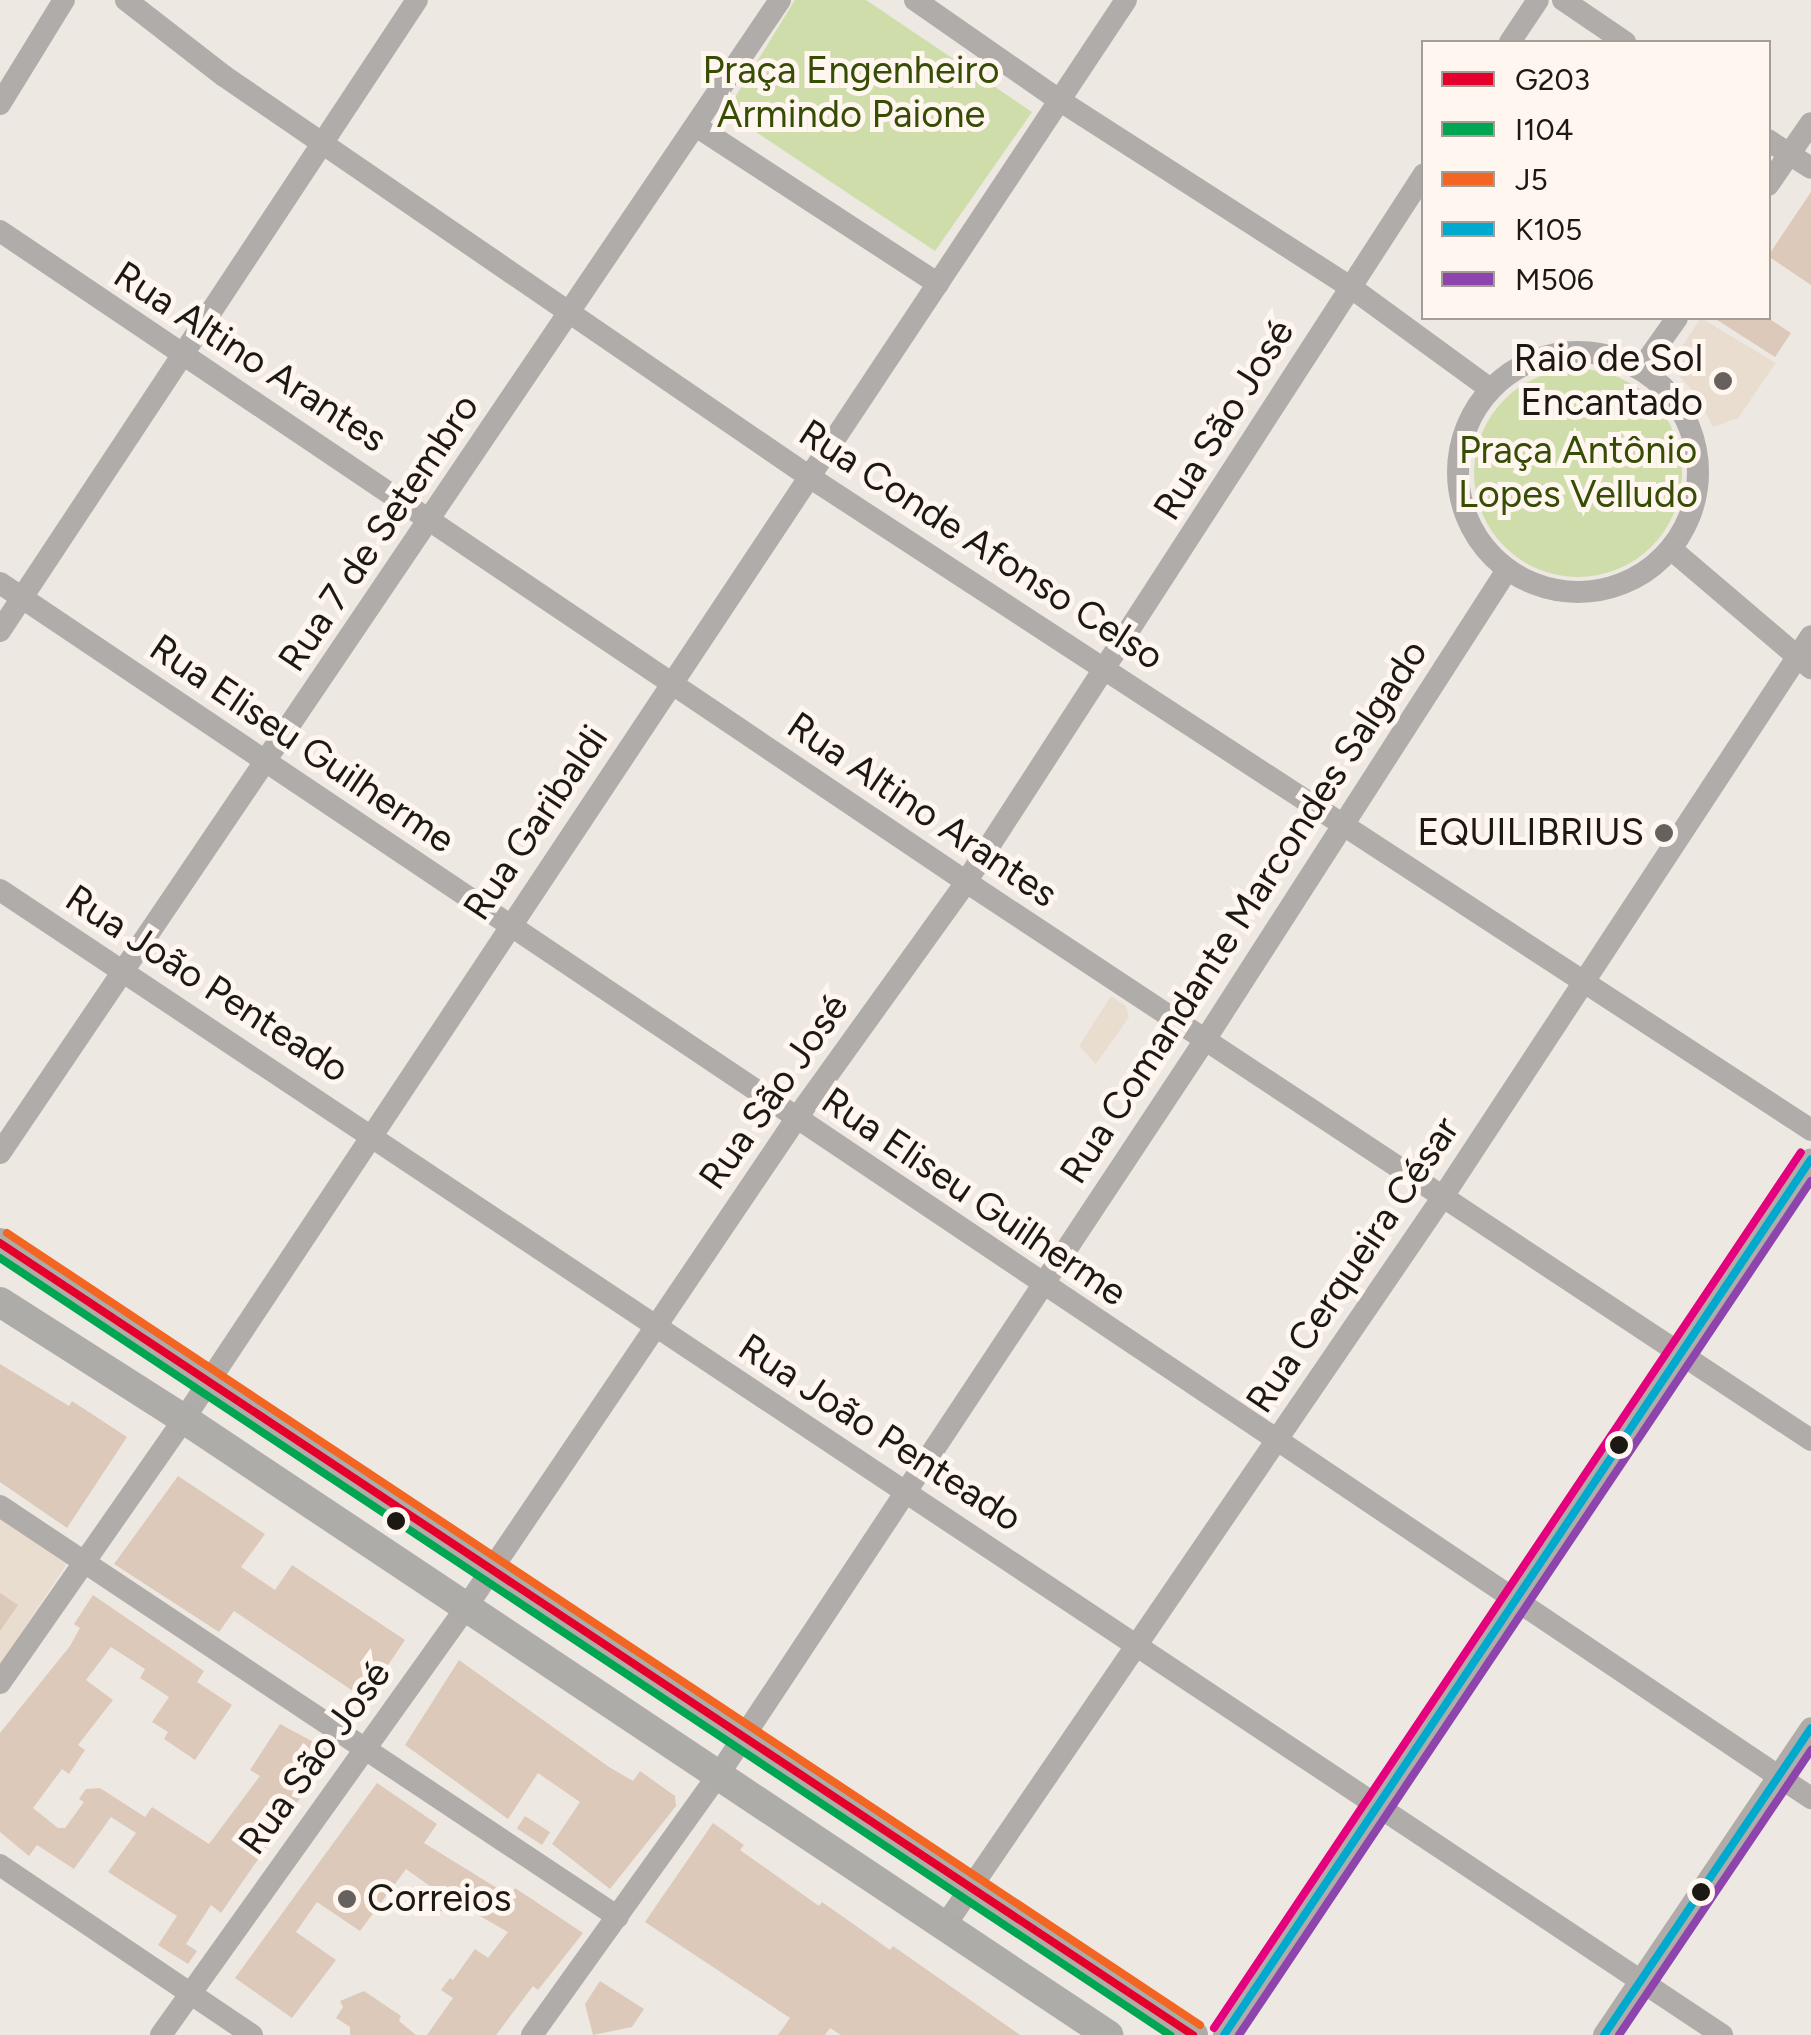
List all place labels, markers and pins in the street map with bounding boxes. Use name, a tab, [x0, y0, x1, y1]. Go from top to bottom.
place label: Raio de Sol Encantado	[1513, 336, 1703, 426]
marker: Raio de Sol Encantado	[1712, 370, 1734, 392]
place label: EQUILIBRIUS	[1417, 810, 1644, 856]
marker: EQUILIBRIUS	[1653, 822, 1675, 844]
unlabelled marker	[1609, 1435, 1629, 1455]
unlabelled marker	[386, 1511, 406, 1531]
place label: Correios	[367, 1876, 511, 1922]
unlabelled marker	[1691, 1882, 1711, 1902]
marker: Correios	[336, 1888, 358, 1910]

